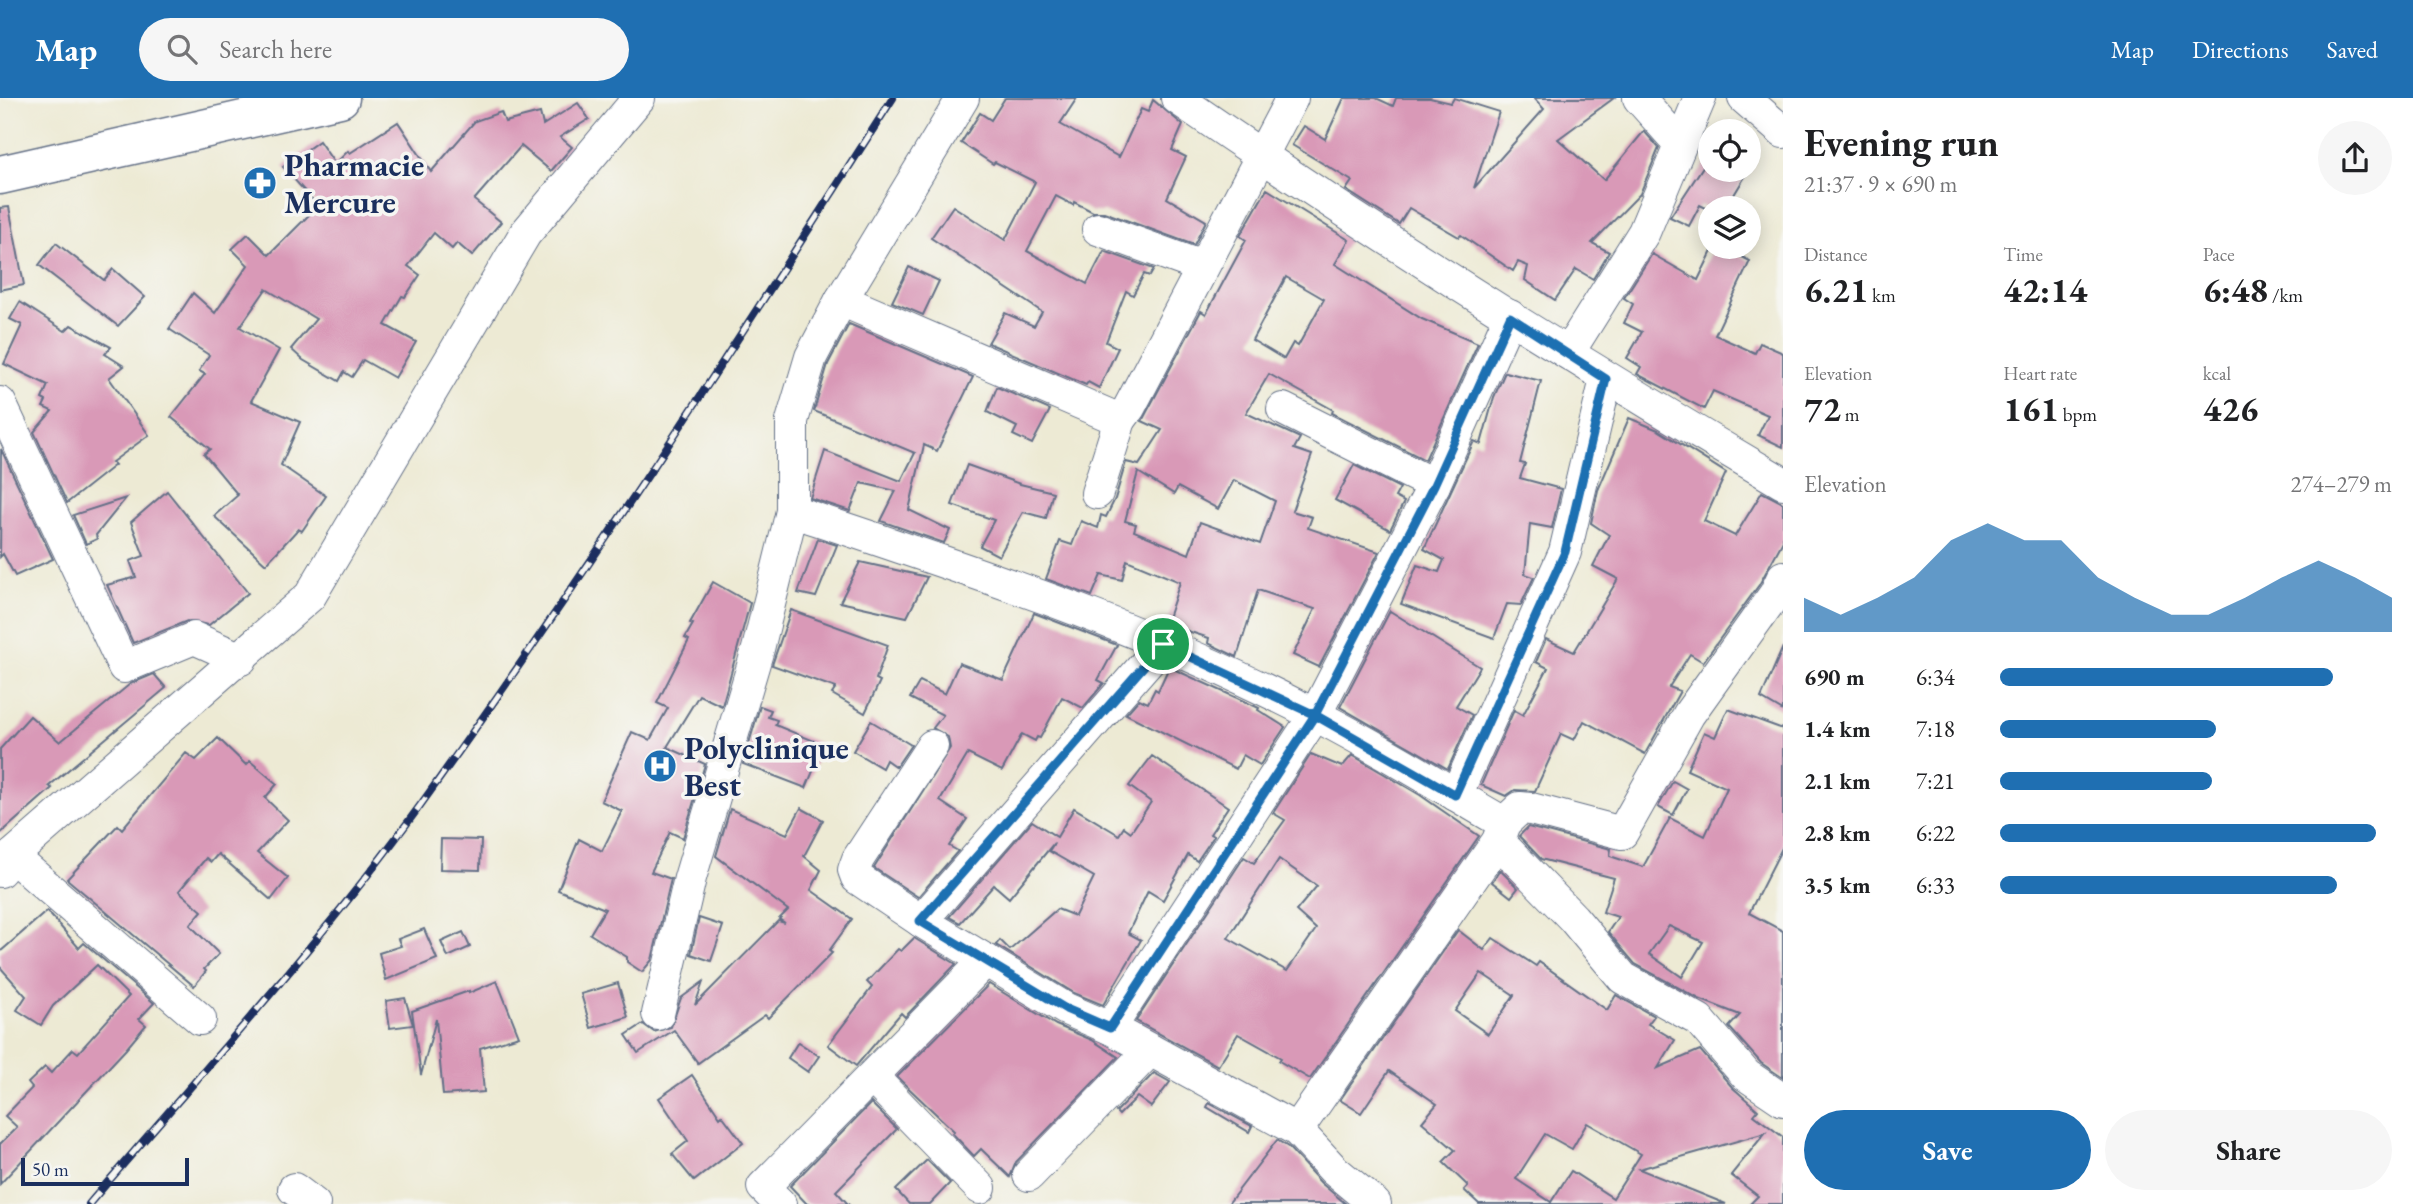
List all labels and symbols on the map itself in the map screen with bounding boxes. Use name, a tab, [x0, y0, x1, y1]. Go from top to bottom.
place label: Pharmacie Mercure	[284, 144, 424, 223]
pharmacy icon: Pharmacie Mercure	[241, 164, 279, 202]
pin	[1133, 614, 1193, 674]
place label: Polyclinique Best	[684, 727, 849, 806]
hospital icon: Polyclinique Best	[641, 747, 679, 785]
scale bar	[21, 1155, 189, 1187]

